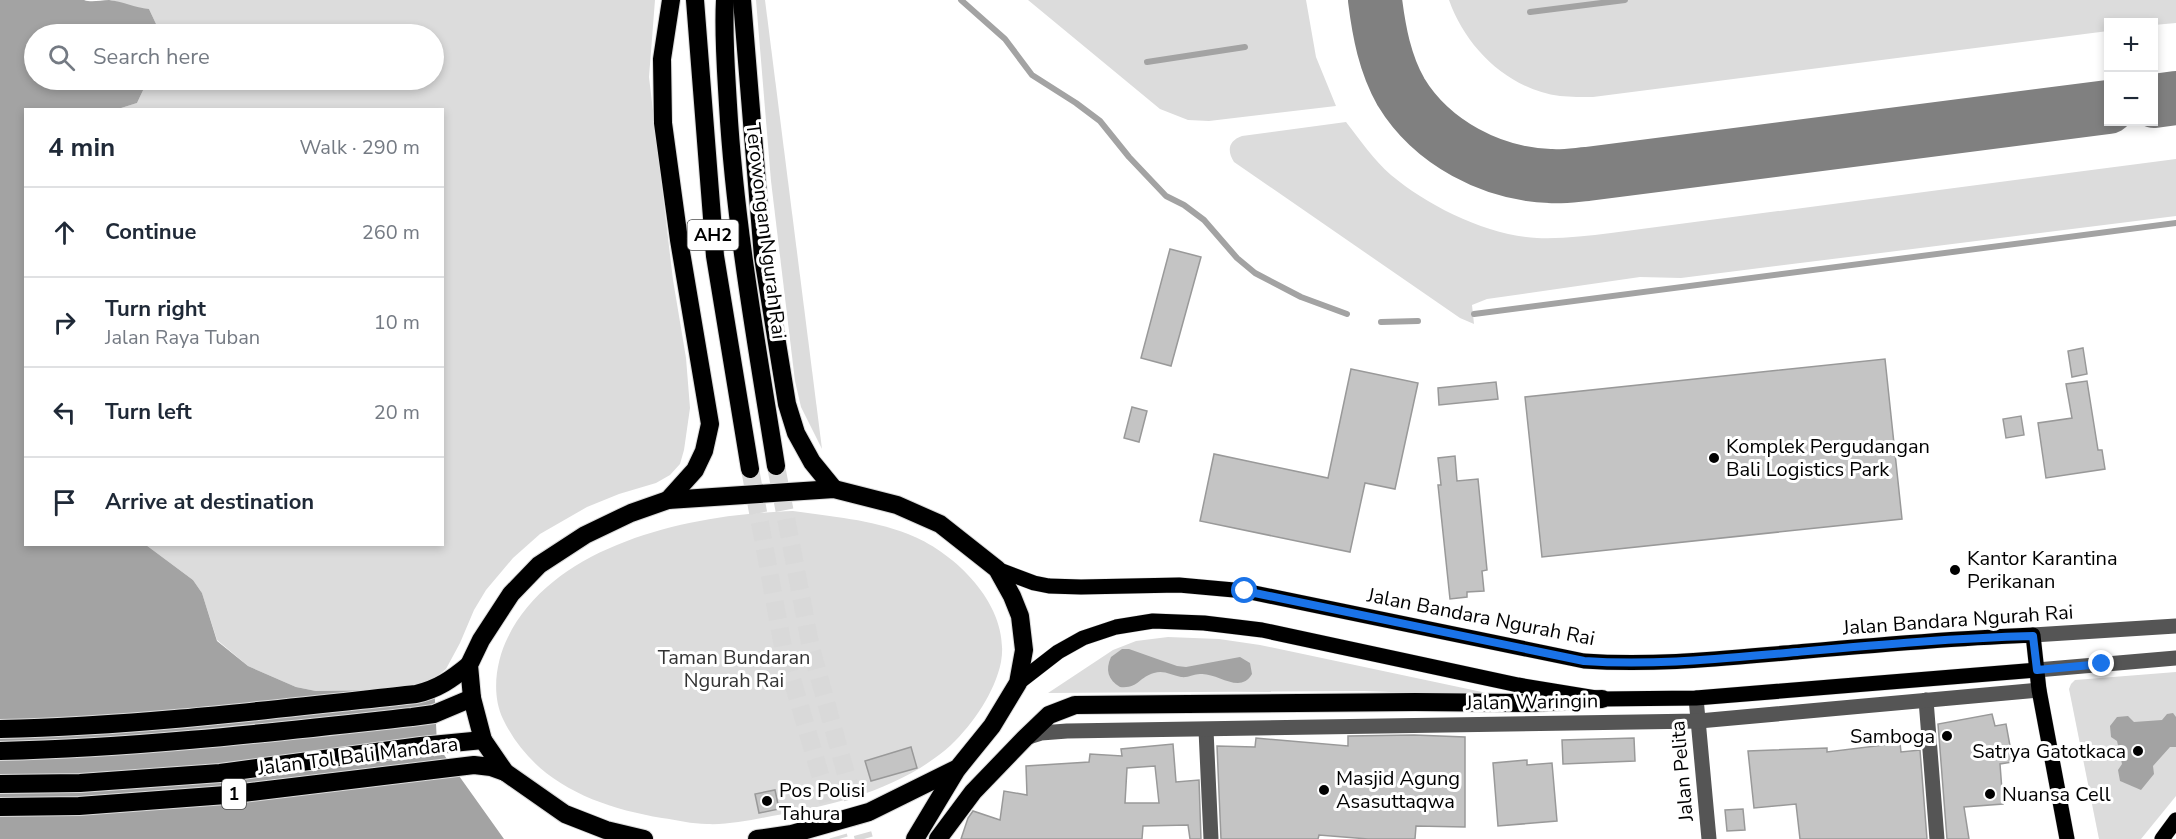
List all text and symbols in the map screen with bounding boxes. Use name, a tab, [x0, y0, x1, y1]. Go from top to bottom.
map controls	[2104, 18, 2158, 126]
button: +	[2104, 18, 2158, 72]
search box	[24, 24, 444, 90]
icon: search	[45, 41, 78, 74]
text: Search here	[93, 42, 210, 72]
button: −	[2104, 72, 2158, 126]
street label: Terowongan Ngurah Rai	[739, 121, 793, 341]
text: 4 min	[48, 130, 115, 165]
text: Walk · 290 m	[300, 134, 420, 161]
icon: ahead	[48, 216, 81, 249]
text: Continue	[105, 217, 196, 247]
text: 260 m	[362, 219, 420, 246]
road number: AH2	[688, 220, 738, 250]
text: Turn right	[105, 294, 206, 324]
icon: right	[48, 306, 81, 339]
text: 10 m	[374, 309, 420, 336]
text: Jalan Raya Tuban	[105, 324, 260, 351]
icon: left	[48, 396, 81, 429]
text: Turn left	[105, 397, 192, 427]
text: 20 m	[374, 399, 420, 426]
place label: Komplek Pergudangan Bali Logistics Park	[1726, 433, 1930, 483]
marker: Komplek Pergudangan Bali Logistics Park	[1707, 451, 1721, 465]
icon: arrive	[48, 486, 81, 519]
text: Arrive at destination	[105, 487, 314, 517]
place label: Kantor Karantina Perikanan	[1967, 545, 2118, 595]
marker: Kantor Karantina Perikanan	[1948, 563, 1962, 577]
route start	[1231, 577, 1257, 603]
street label: Jalan Bandara Ngurah Rai	[1364, 582, 1597, 652]
street label: Jalan Bandara Ngurah Rai	[1841, 598, 2074, 642]
park label: Taman Bundaran Ngurah Rai	[658, 644, 810, 694]
route end	[2088, 650, 2114, 676]
street label: Jalan Waringin	[1465, 687, 1598, 717]
street label: Jalan Pelita	[1664, 719, 1700, 824]
place label: Samboga	[1850, 723, 1935, 750]
marker: Samboga	[1940, 729, 1954, 743]
street label: Jalan Tol Bali Mandara	[255, 730, 460, 782]
place label: Satrya Gatotkaca	[1972, 738, 2126, 765]
marker: Satrya Gatotkaca	[2131, 744, 2145, 758]
place label: Masjid Agung Asasuttaqwa	[1336, 765, 1460, 815]
place label: Pos Polisi Tahura	[779, 777, 865, 827]
road number: 1	[222, 779, 246, 809]
place label: Nuansa Cell	[2002, 781, 2111, 808]
marker: Masjid Agung Asasuttaqwa	[1317, 783, 1331, 797]
marker: Nuansa Cell	[1983, 787, 1997, 801]
marker: Pos Polisi Tahura	[760, 794, 774, 808]

